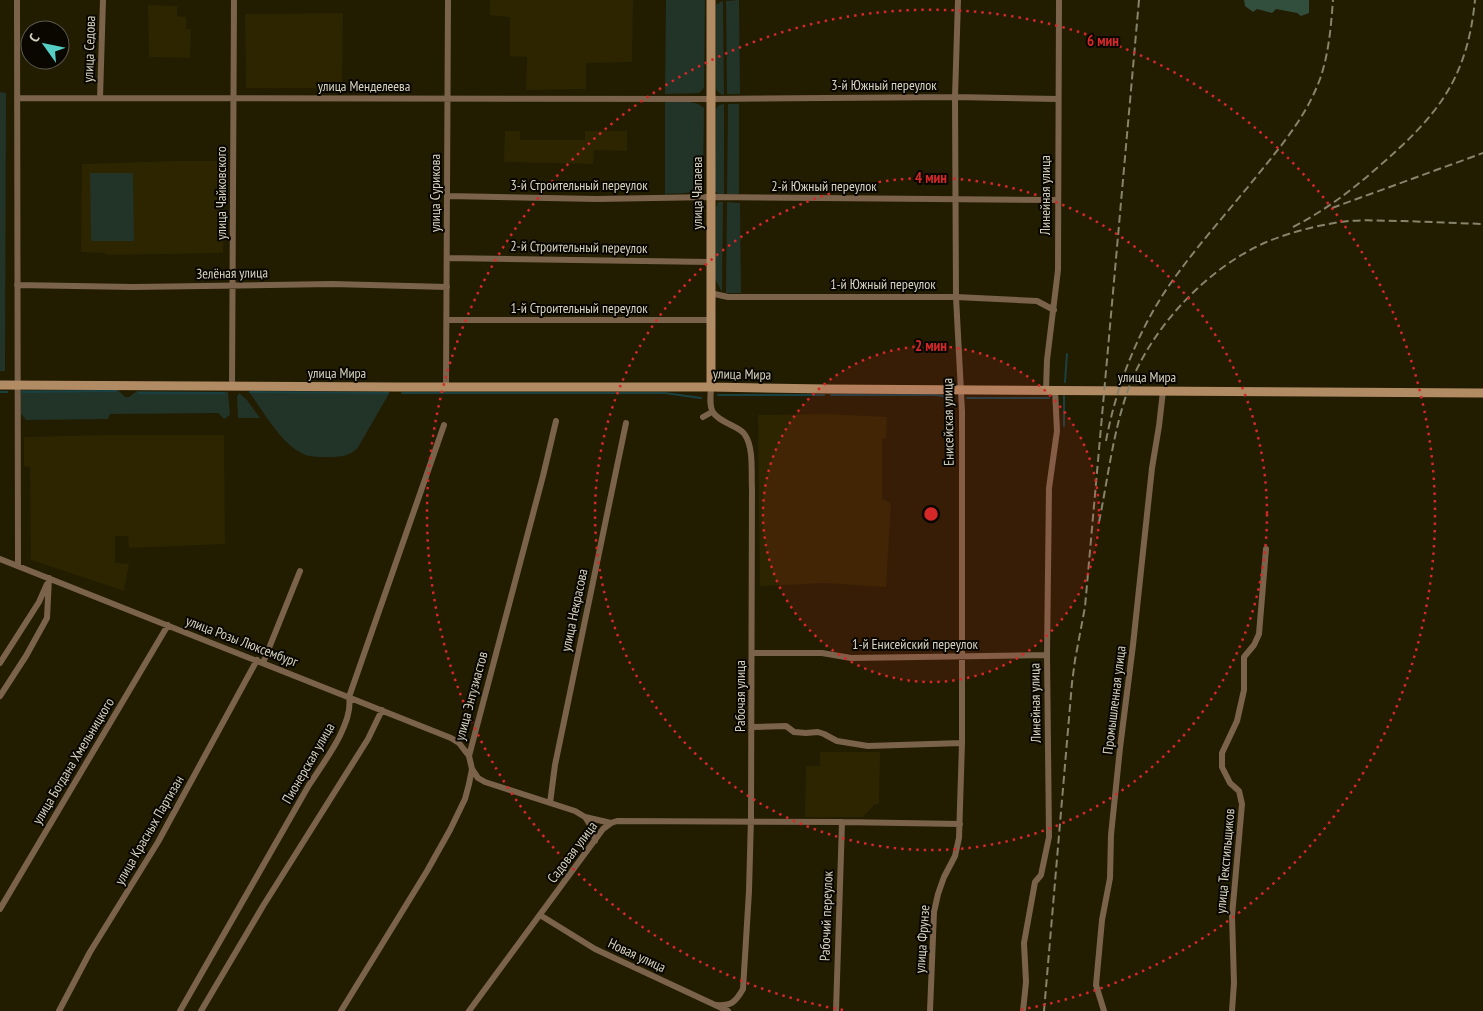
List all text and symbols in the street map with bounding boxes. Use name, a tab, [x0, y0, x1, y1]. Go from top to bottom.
street label: улица Седова	[79, 15, 99, 83]
north arrow	[20, 20, 70, 70]
text: С	[25, 30, 44, 46]
text: 6 мин	[1087, 31, 1119, 50]
street label: 3-й Южный переулок	[831, 76, 937, 94]
street label: улица Менделеева	[318, 77, 410, 95]
street label: улица Чайковского	[212, 146, 230, 240]
street label: улица Сурикова	[426, 154, 444, 232]
street label: Линейная улица	[1036, 155, 1054, 236]
street label: улица Чапаева	[688, 157, 706, 229]
text: 4 мин	[915, 168, 947, 187]
street label: 3-й Строительный переулок	[510, 176, 648, 194]
street label: 2-й Южный переулок	[771, 177, 877, 195]
street label: 2-й Строительный переулок	[510, 237, 648, 257]
street label: Зелёная улица	[196, 263, 268, 283]
street label: 1-й Южный переулок	[830, 275, 936, 293]
street label: 1-й Строительный переулок	[510, 299, 648, 317]
text: 2 мин	[915, 336, 947, 355]
street label: улица Мира	[308, 364, 366, 382]
street label: улица Мира	[713, 364, 771, 384]
street label: улица Мира	[1118, 368, 1176, 386]
street label: Енисейская улица	[938, 378, 958, 466]
centre of rings	[922, 505, 940, 523]
street label: улица Некрасова	[556, 567, 592, 653]
street label: улица Розы Люксембург	[183, 611, 301, 671]
street label: 1-й Енисейский переулок	[852, 635, 978, 653]
street label: Промышленная улица	[1098, 645, 1130, 755]
street label: улица Энтузиастов	[450, 649, 492, 743]
street label: Рабочая улица	[731, 660, 749, 732]
street label: Линейная улица	[1025, 663, 1045, 744]
street label: улица Богдана Хмельницкого	[28, 694, 118, 828]
street label: Пионерская улица	[278, 719, 338, 807]
street label: улица Красных Партизан	[110, 772, 188, 888]
street label: улица Текстильщиков	[1211, 807, 1239, 914]
street label: Садовая улица	[543, 818, 601, 886]
street label: Рабочий переулок	[815, 870, 837, 961]
street label: улица Фрунзе	[911, 904, 933, 974]
street label: Новая улица	[605, 934, 669, 976]

